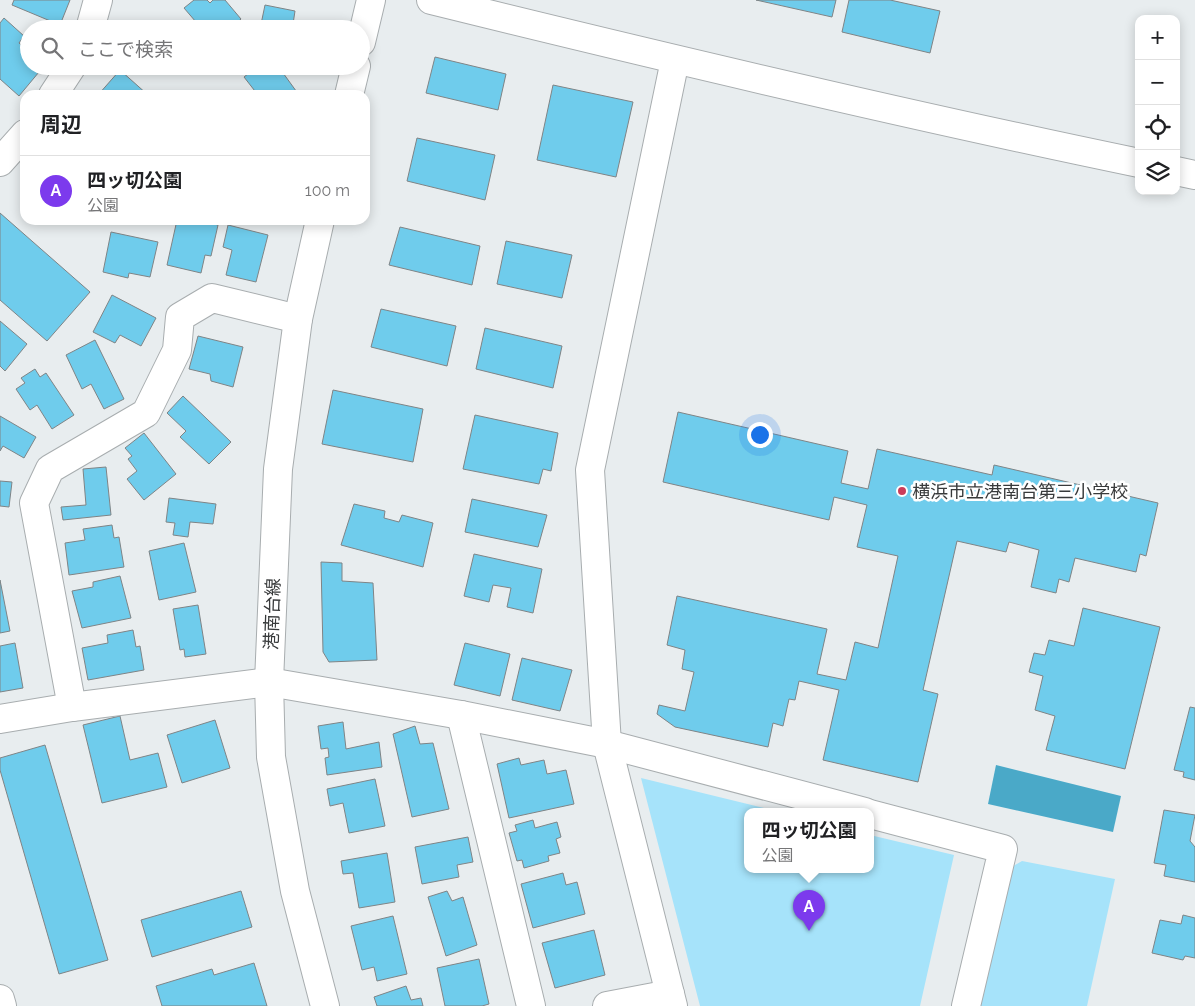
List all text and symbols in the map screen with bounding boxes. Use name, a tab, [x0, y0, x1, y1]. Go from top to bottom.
map controls	[1135, 15, 1180, 195]
button: +	[1135, 15, 1180, 60]
search box	[20, 20, 370, 75]
icon: search	[38, 34, 66, 62]
text: ここで検索	[78, 38, 173, 60]
button: −	[1135, 60, 1180, 105]
button: locate	[1135, 105, 1180, 150]
text: 周辺	[40, 112, 82, 137]
button: layers	[1135, 150, 1180, 195]
text: 四ッ切公園	[87, 169, 182, 191]
text: A	[51, 181, 61, 200]
text: 100 m	[305, 181, 350, 200]
text: 公園	[87, 196, 119, 215]
your location	[747, 422, 773, 448]
place label: 横浜市立港南台第三小学校	[912, 481, 1128, 502]
marker: 横浜市立港南台第三小学校	[896, 485, 908, 497]
street label: 港南台線	[260, 578, 284, 650]
popup	[744, 808, 874, 873]
text: 四ッ切公園	[761, 819, 857, 841]
text: 公園	[761, 846, 794, 865]
pin: A	[793, 890, 825, 931]

